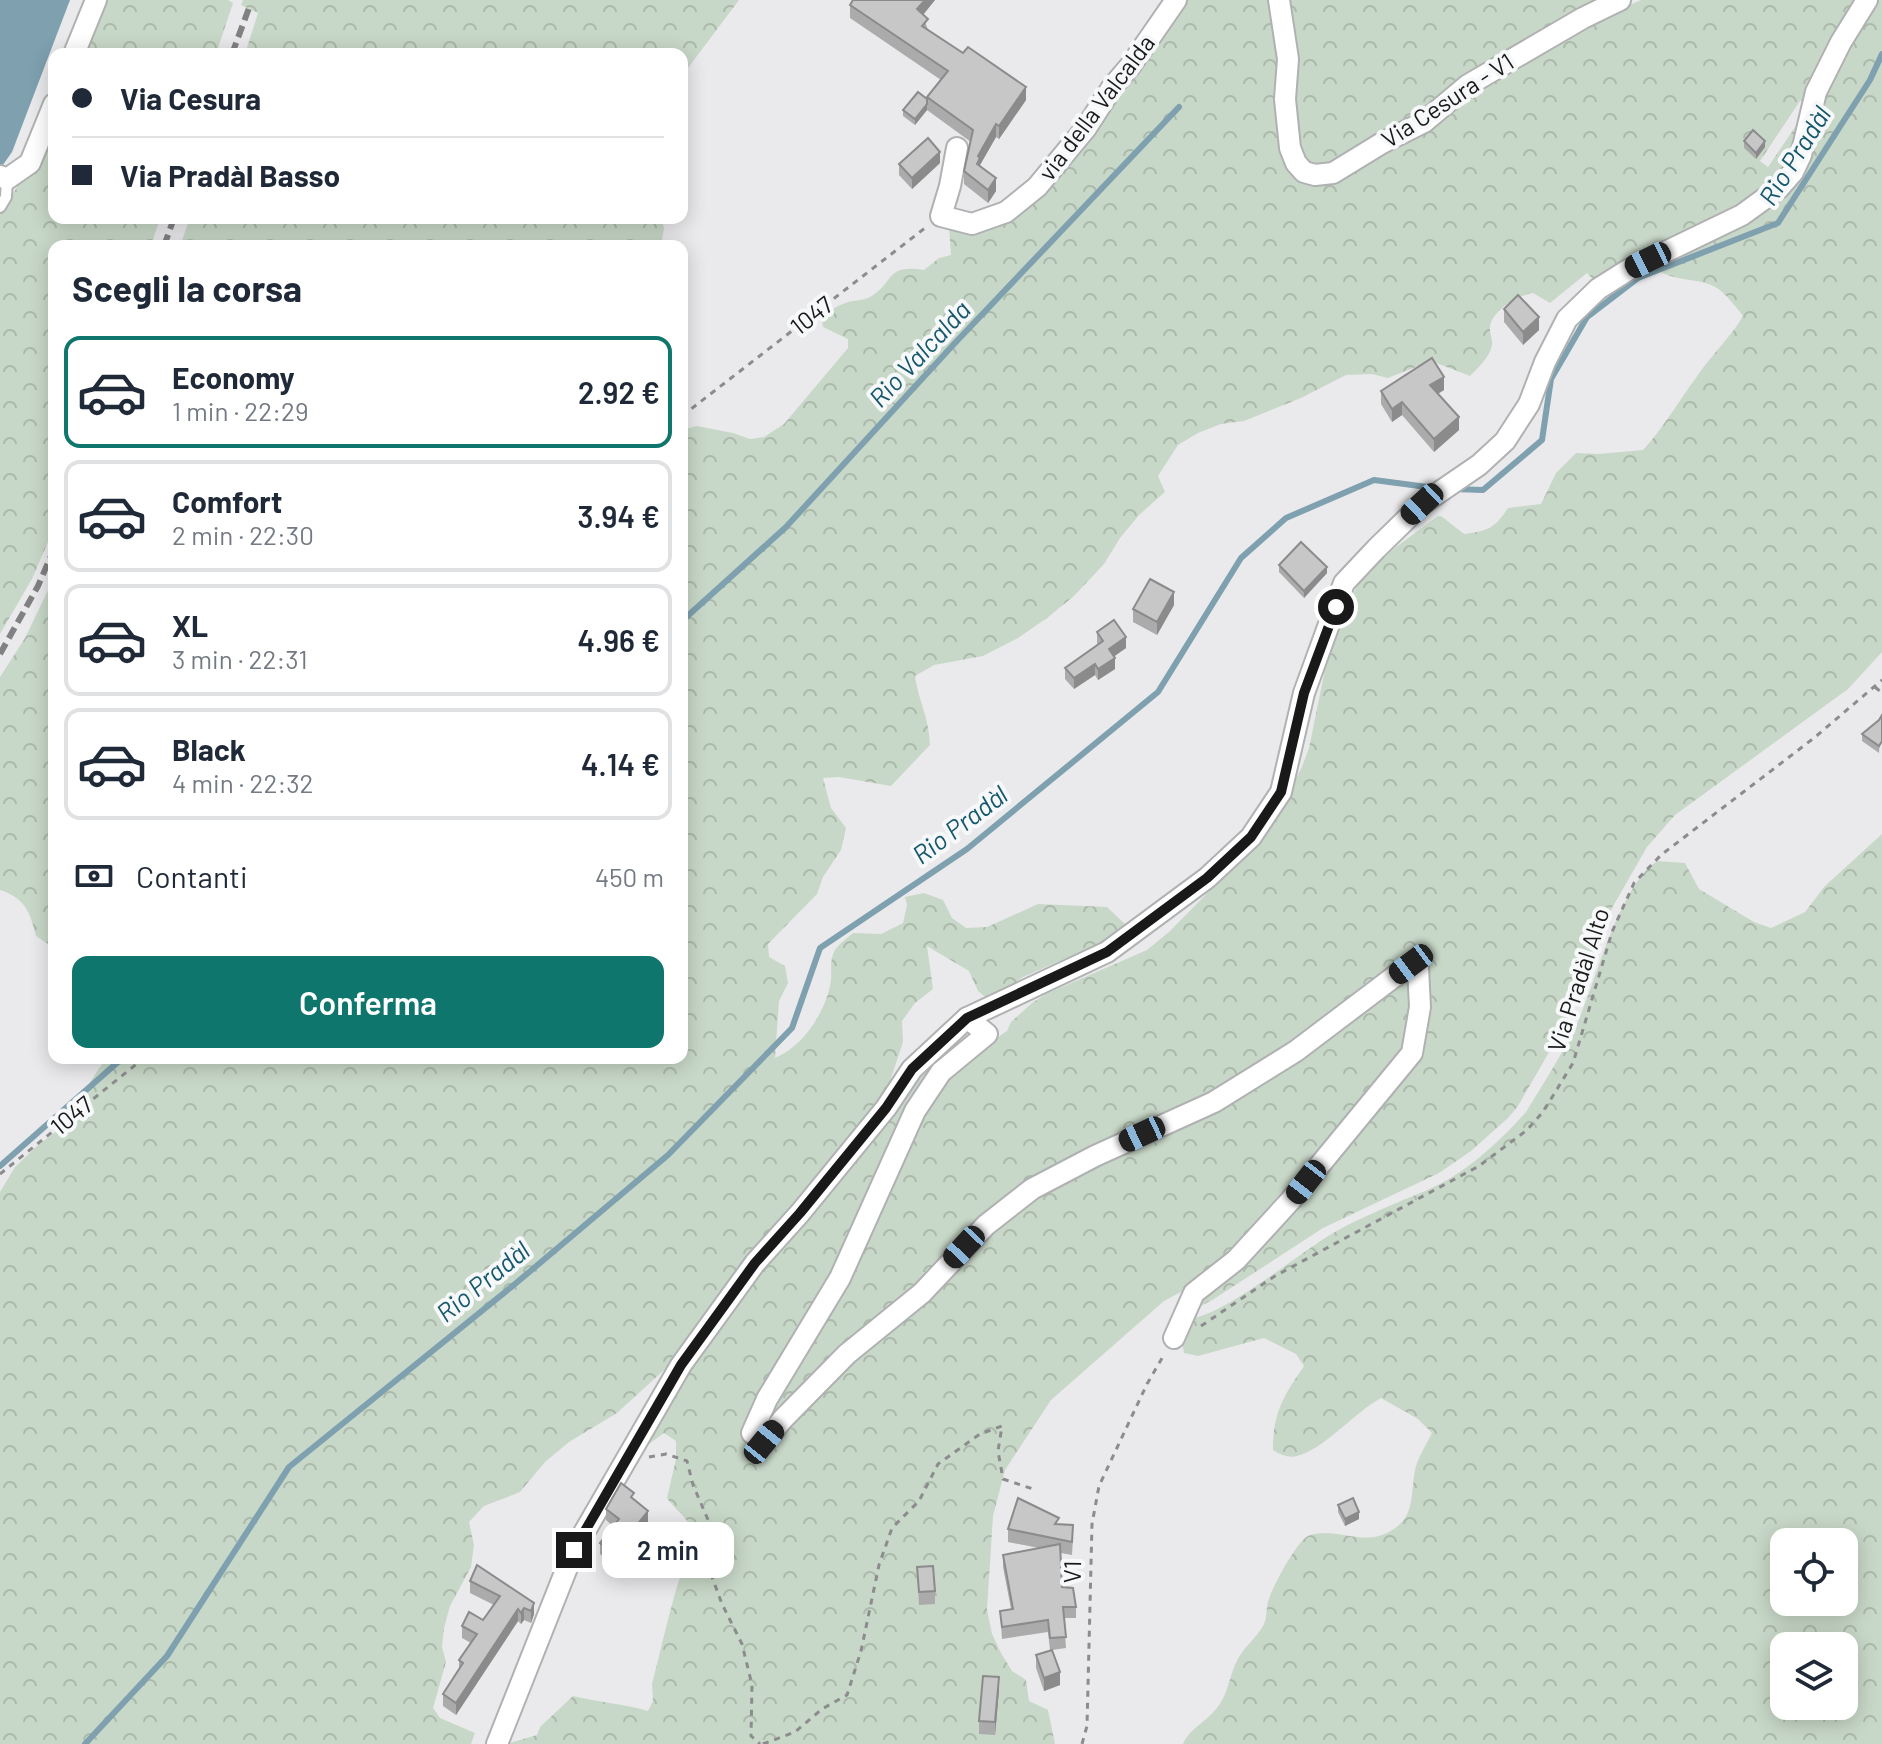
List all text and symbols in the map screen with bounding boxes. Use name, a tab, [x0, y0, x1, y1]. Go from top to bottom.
street label: via della Valcalda	[1032, 28, 1160, 186]
street label: Via Cesura - V1	[1376, 46, 1519, 153]
text: Via Cesura	[120, 80, 261, 116]
water label: Rio Pradàl	[1751, 100, 1836, 210]
text: Via Pradàl Basso	[120, 157, 340, 193]
car	[1621, 239, 1675, 281]
text: Scegli la corsa	[72, 266, 302, 309]
street label: 1047	[784, 289, 838, 340]
water label: Rio Valcalda	[862, 293, 976, 413]
icon: car	[76, 356, 148, 428]
text: Economy	[172, 359, 295, 395]
text: 2.92 €	[578, 374, 660, 410]
text: 1 min · 22:29	[172, 395, 308, 426]
car	[1396, 479, 1448, 529]
icon: car	[76, 480, 148, 552]
text: Comfort	[172, 483, 282, 519]
text: 3.94 €	[577, 498, 660, 534]
text: 2 min · 22:30	[172, 519, 314, 550]
route start	[1318, 589, 1354, 625]
icon: car	[76, 604, 148, 676]
text: XL	[172, 607, 208, 643]
text: 4.96 €	[578, 622, 660, 658]
text: 3 min · 22:31	[172, 643, 308, 674]
icon: car	[76, 728, 148, 800]
text: Black	[172, 731, 246, 767]
text: 4.14 €	[581, 746, 660, 782]
text: 4 min · 22:32	[172, 767, 314, 798]
water label: Rio Pradàl	[906, 778, 1013, 869]
icon: cash	[72, 854, 116, 898]
text: Contanti	[136, 858, 248, 894]
text: 450 m	[595, 861, 664, 892]
street label: Via Pradàl Alto	[1541, 904, 1614, 1055]
car	[1385, 940, 1437, 988]
button: Conferma	[72, 956, 664, 1048]
street label: 1047	[44, 1089, 98, 1141]
car	[1115, 1113, 1169, 1155]
car	[1282, 1156, 1330, 1208]
car	[939, 1221, 989, 1273]
water label: Rio Pradàl	[429, 1234, 535, 1328]
car	[740, 1416, 788, 1468]
callout: 2 min	[602, 1522, 734, 1578]
map controls	[1770, 1528, 1858, 1720]
button: locate	[1770, 1528, 1858, 1616]
route end	[556, 1532, 592, 1568]
text: 2 min	[637, 1534, 699, 1565]
street label: V1	[1057, 1560, 1086, 1583]
button: layers	[1770, 1632, 1858, 1720]

